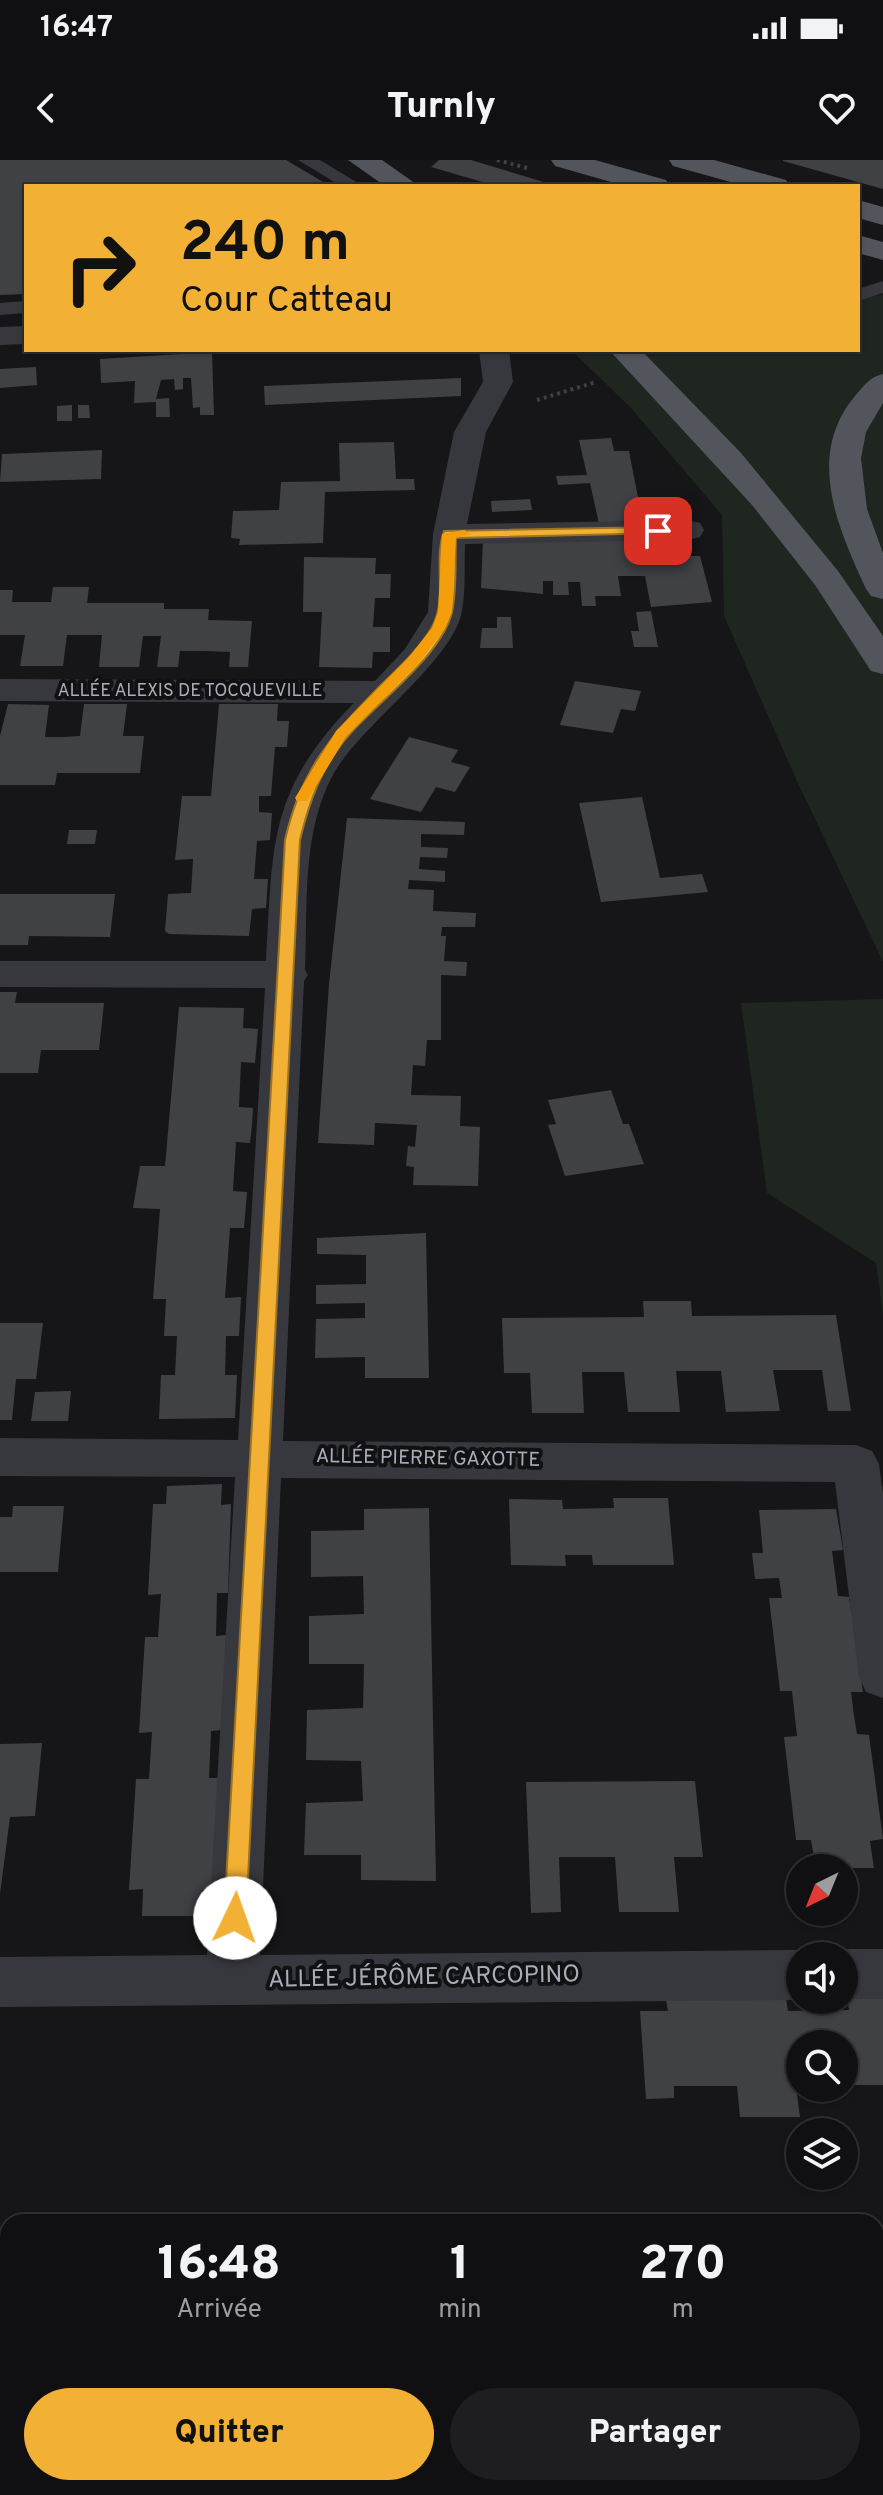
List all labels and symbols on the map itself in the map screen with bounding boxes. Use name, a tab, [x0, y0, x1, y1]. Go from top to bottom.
pin	[624, 497, 692, 565]
street label: ALLÉE ALEXIS DE TOCQUEVILLE	[58, 678, 322, 703]
street label: ALLÉE PIERRE GAXOTTE	[316, 1442, 541, 1474]
north arrow	[786, 1854, 858, 1926]
position arrow	[193, 1876, 277, 1960]
street label: ALLÉE JÉRÔME CARCOPINO	[268, 1958, 580, 1996]

